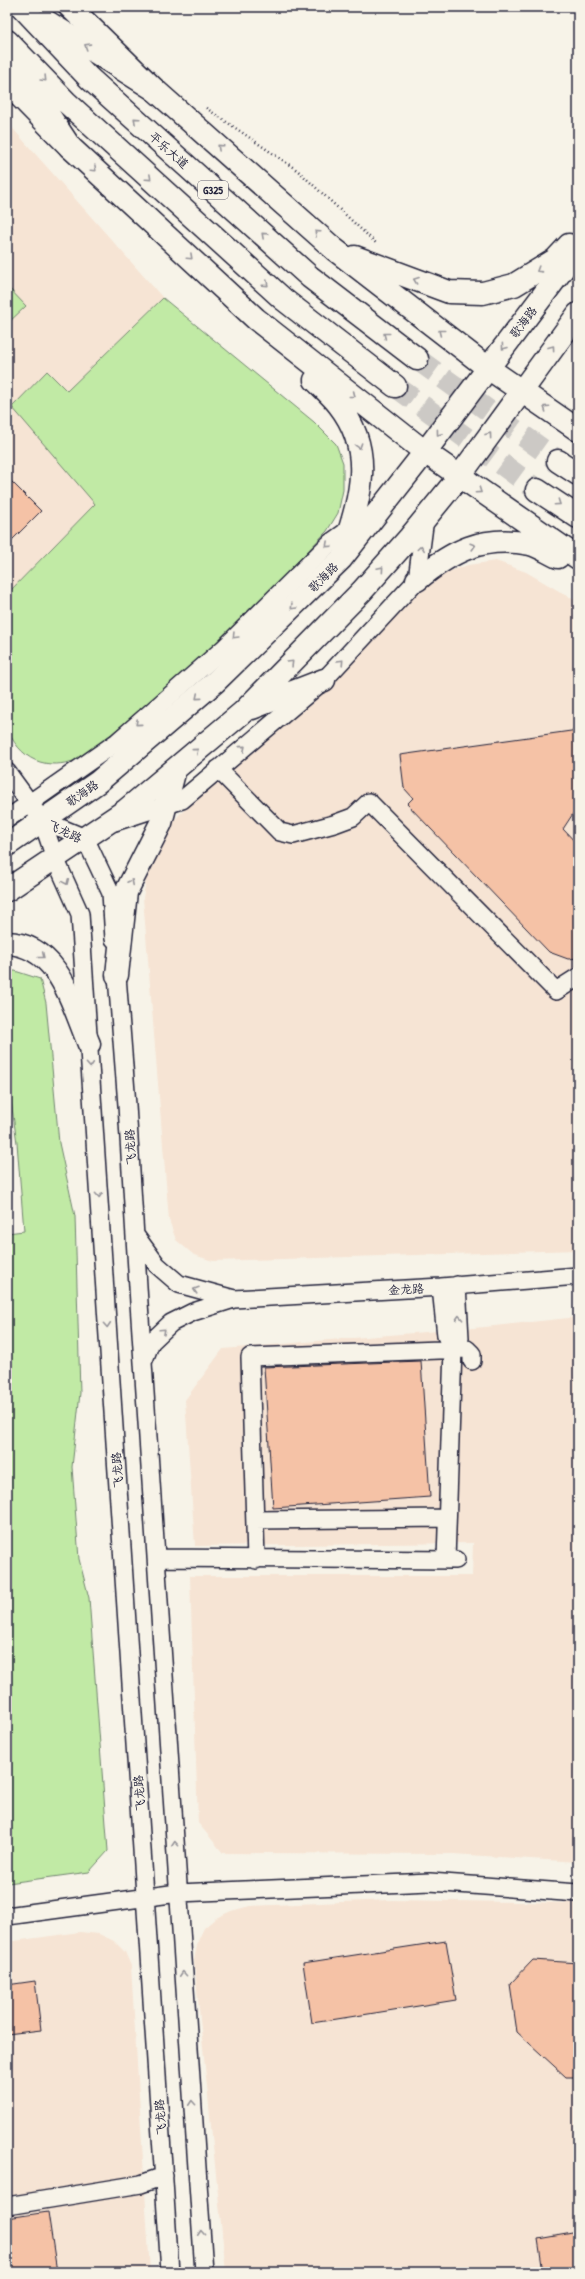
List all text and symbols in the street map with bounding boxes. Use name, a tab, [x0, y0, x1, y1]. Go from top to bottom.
one-way arrow	[84, 44, 91, 51]
one-way arrow	[39, 74, 47, 82]
one-way arrow	[133, 117, 141, 125]
street label: 平乐大道	[145, 128, 193, 172]
one-way arrow	[217, 144, 225, 152]
one-way arrow	[89, 165, 97, 172]
one-way arrow	[144, 173, 152, 180]
road number: G325	[198, 181, 228, 199]
one-way arrow	[314, 231, 322, 238]
one-way arrow	[261, 232, 269, 240]
one-way arrow	[185, 253, 193, 260]
one-way arrow	[536, 265, 543, 272]
one-way arrow	[413, 276, 420, 284]
one-way arrow	[261, 279, 269, 286]
street label: 歌海路	[505, 303, 541, 341]
one-way arrow	[438, 329, 445, 336]
one-way arrow	[383, 332, 390, 340]
one-way arrow	[501, 343, 509, 350]
one-way arrow	[548, 346, 555, 353]
one-way arrow	[349, 391, 356, 398]
one-way arrow	[543, 405, 550, 413]
one-way arrow	[437, 428, 444, 435]
one-way arrow	[484, 432, 492, 439]
one-way arrow	[354, 442, 362, 449]
one-way arrow	[475, 486, 482, 494]
one-way arrow	[554, 498, 561, 506]
one-way arrow	[325, 541, 332, 548]
one-way arrow	[470, 542, 477, 551]
one-way arrow	[416, 545, 425, 551]
street label: 歌海路	[304, 558, 342, 596]
one-way arrow	[377, 566, 384, 574]
one-way arrow	[290, 602, 298, 610]
one-way arrow	[232, 631, 240, 639]
one-way arrow	[336, 659, 343, 667]
one-way arrow	[287, 660, 294, 668]
one-way arrow	[196, 692, 203, 699]
one-way arrow	[136, 719, 143, 726]
one-way arrow	[239, 745, 246, 752]
one-way arrow	[192, 749, 199, 756]
street label: 歌海路	[62, 776, 102, 810]
street label: 飞龙路	[45, 815, 85, 847]
one-way arrow	[61, 878, 69, 886]
one-way arrow	[126, 879, 134, 886]
one-way arrow	[38, 952, 45, 959]
one-way arrow	[86, 1062, 95, 1068]
street label: 飞龙路	[121, 1129, 139, 1165]
one-way arrow	[94, 1192, 103, 1198]
street label: 金龙路	[388, 1280, 424, 1298]
one-way arrow	[193, 1286, 200, 1294]
one-way arrow	[454, 1315, 463, 1321]
one-way arrow	[103, 1321, 112, 1328]
one-way arrow	[158, 1328, 166, 1335]
street label: 飞龙路	[107, 1451, 127, 1489]
street label: 飞龙路	[129, 1774, 149, 1812]
one-way arrow	[170, 1841, 179, 1847]
one-way arrow	[179, 1971, 188, 1977]
street label: 飞龙路	[150, 2098, 170, 2136]
one-way arrow	[188, 2100, 197, 2106]
one-way arrow	[197, 2230, 206, 2236]

